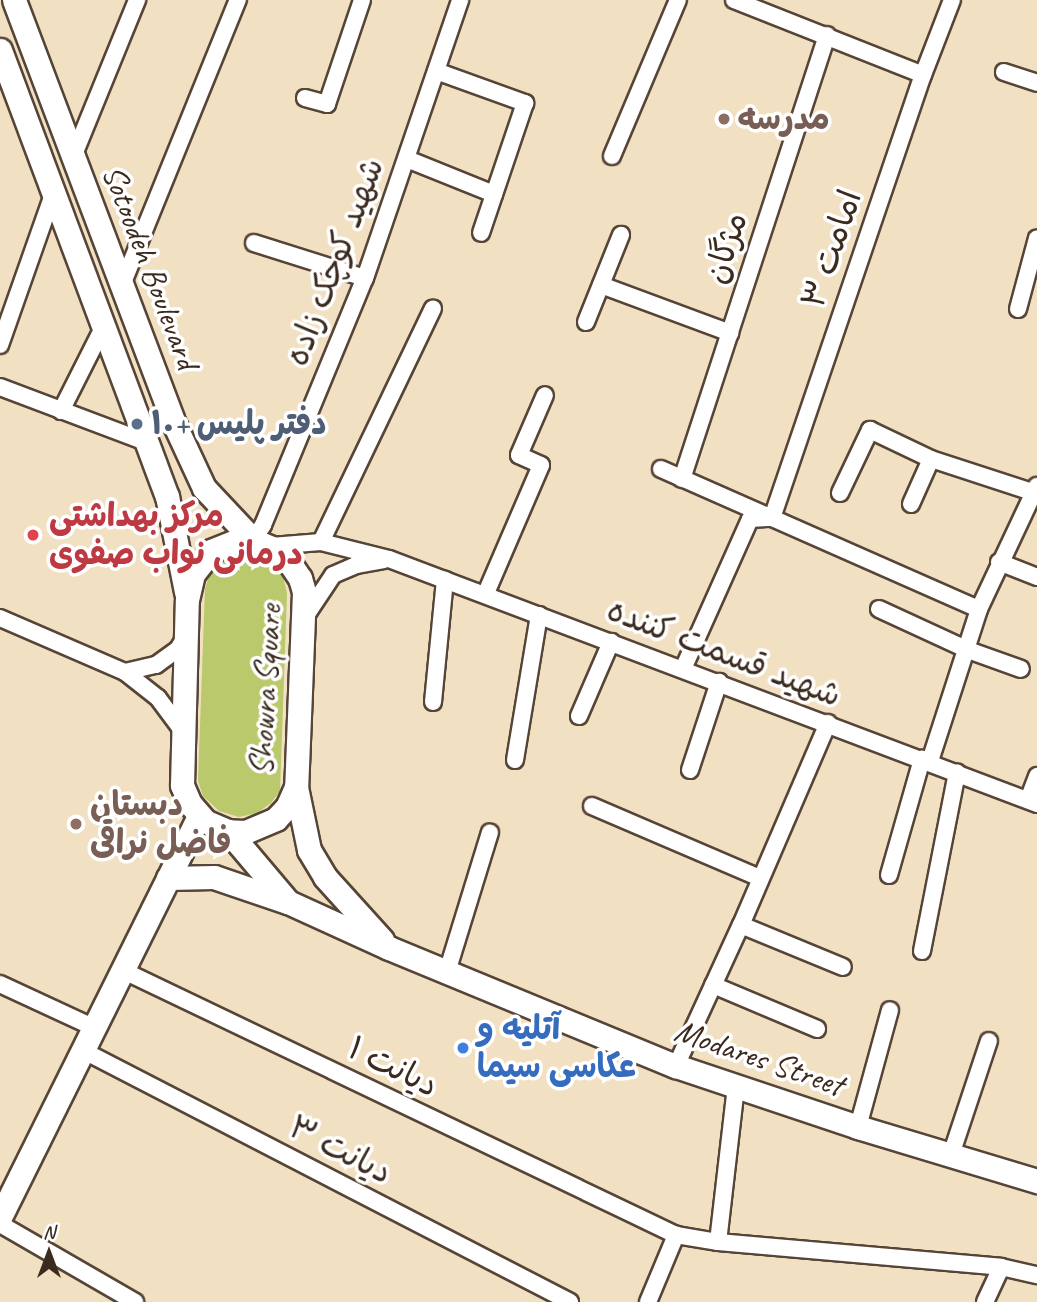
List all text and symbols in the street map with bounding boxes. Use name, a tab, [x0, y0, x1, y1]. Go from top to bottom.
place label: مدرسه	[738, 99, 830, 139]
marker: مدرسه	[716, 111, 732, 127]
street label: شهید کوچک زاده	[277, 153, 393, 371]
street label: Sotoodeh Boulevard	[93, 159, 207, 375]
street label: امامت ۳	[793, 185, 871, 313]
street label: مژگان	[696, 207, 756, 289]
place label: دفتر پلیس +۱۰	[151, 404, 327, 444]
marker: دفتر پلیس +۱۰	[129, 416, 145, 432]
place label: مرکز بهداشتی درمانی نواب صفوی	[49, 496, 303, 574]
marker: مرکز بهداشتی درمانی نواب صفوی	[23, 525, 43, 545]
street label: شهید قسمت کننده	[601, 590, 847, 716]
street label: Showra Square	[242, 604, 290, 776]
place label: دبستان فاضل نراقی	[90, 785, 232, 863]
marker: دبستان فاضل نراقی	[68, 816, 84, 832]
place label: آتلیه و عکاسی سیما	[477, 1009, 636, 1087]
street label: Modares Street	[670, 1011, 848, 1105]
street label: دیانت ۱	[341, 1028, 445, 1106]
marker: آتلیه و عکاسی سیما	[455, 1040, 471, 1056]
street label: دیانت ۳	[282, 1107, 398, 1193]
north arrow	[14, 1218, 84, 1288]
text: N	[43, 1220, 55, 1244]

